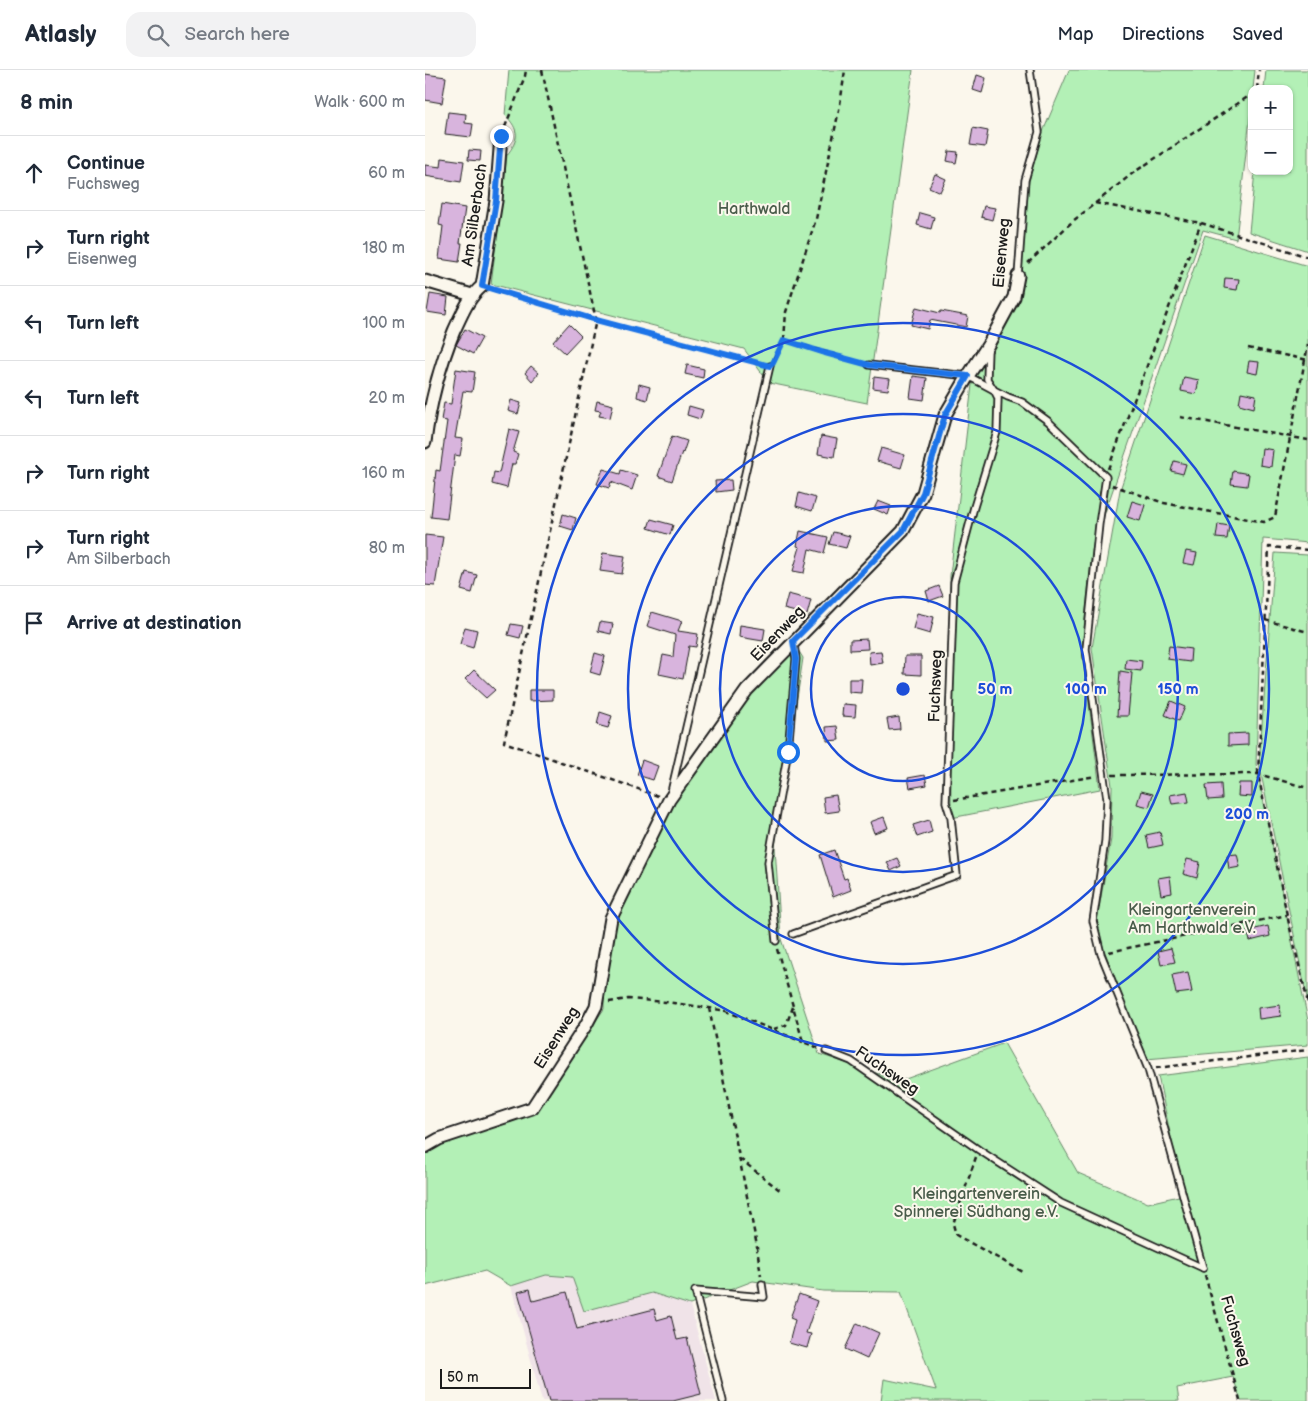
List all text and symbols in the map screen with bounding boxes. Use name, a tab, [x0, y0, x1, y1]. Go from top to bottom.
search box	[126, 12, 476, 57]
text: Atlasly	[25, 20, 96, 49]
icon: search	[144, 21, 172, 49]
text: Search here	[184, 23, 290, 46]
text: Map	[1058, 24, 1094, 45]
text: Directions	[1122, 24, 1204, 45]
text: Saved	[1232, 24, 1283, 45]
map controls	[1248, 85, 1293, 175]
button: +	[1248, 85, 1293, 130]
text: 8 min	[20, 90, 73, 115]
text: Walk · 600 m	[314, 93, 405, 112]
route end	[490, 125, 513, 148]
button: −	[1248, 130, 1293, 175]
text: Continue	[67, 152, 145, 175]
icon: ahead	[20, 159, 48, 187]
street label: Am Silberbach	[458, 162, 492, 268]
text: 60 m	[368, 164, 405, 183]
text: Fuchsweg	[67, 175, 140, 194]
park label: Harthwald	[718, 200, 790, 219]
street label: Eisenweg	[989, 217, 1015, 289]
text: Turn right	[67, 227, 150, 250]
icon: right	[20, 234, 48, 262]
text: 180 m	[363, 239, 405, 258]
text: Eisenweg	[67, 250, 137, 269]
icon: left	[20, 309, 48, 337]
text: Turn left	[67, 312, 139, 335]
text: 100 m	[362, 314, 405, 333]
icon: left	[20, 384, 48, 412]
text: Turn left	[67, 387, 139, 410]
text: 20 m	[369, 389, 405, 408]
icon: right	[20, 459, 48, 487]
text: Turn right	[67, 462, 150, 485]
text: 160 m	[362, 464, 405, 483]
text: Turn right	[67, 527, 150, 550]
icon: right	[20, 534, 48, 562]
text: 80 m	[369, 539, 405, 558]
text: Am Silberbach	[67, 550, 171, 569]
street label: Eisenweg	[747, 602, 809, 666]
icon: arrive	[20, 609, 48, 637]
text: Arrive at destination	[67, 612, 242, 635]
street label: Fuchsweg	[925, 649, 947, 723]
centre of rings	[894, 680, 912, 698]
text: 50 m	[978, 680, 1013, 699]
text: 100 m	[1065, 680, 1107, 699]
text: 150 m	[1157, 680, 1199, 699]
route start	[777, 741, 800, 764]
text: 200 m	[1225, 805, 1269, 824]
park label: Kleingartenverein Am Harthwald e.V.	[1128, 901, 1256, 938]
street label: Eisenweg	[530, 1003, 584, 1073]
street label: Fuchsweg	[851, 1043, 923, 1099]
park label: Kleingartenverein Spinnerei Südhang e.V.	[894, 1185, 1058, 1222]
street label: Fuchsweg	[1216, 1293, 1254, 1369]
scale bar	[440, 1366, 531, 1389]
text: 50 m	[447, 1369, 479, 1386]

